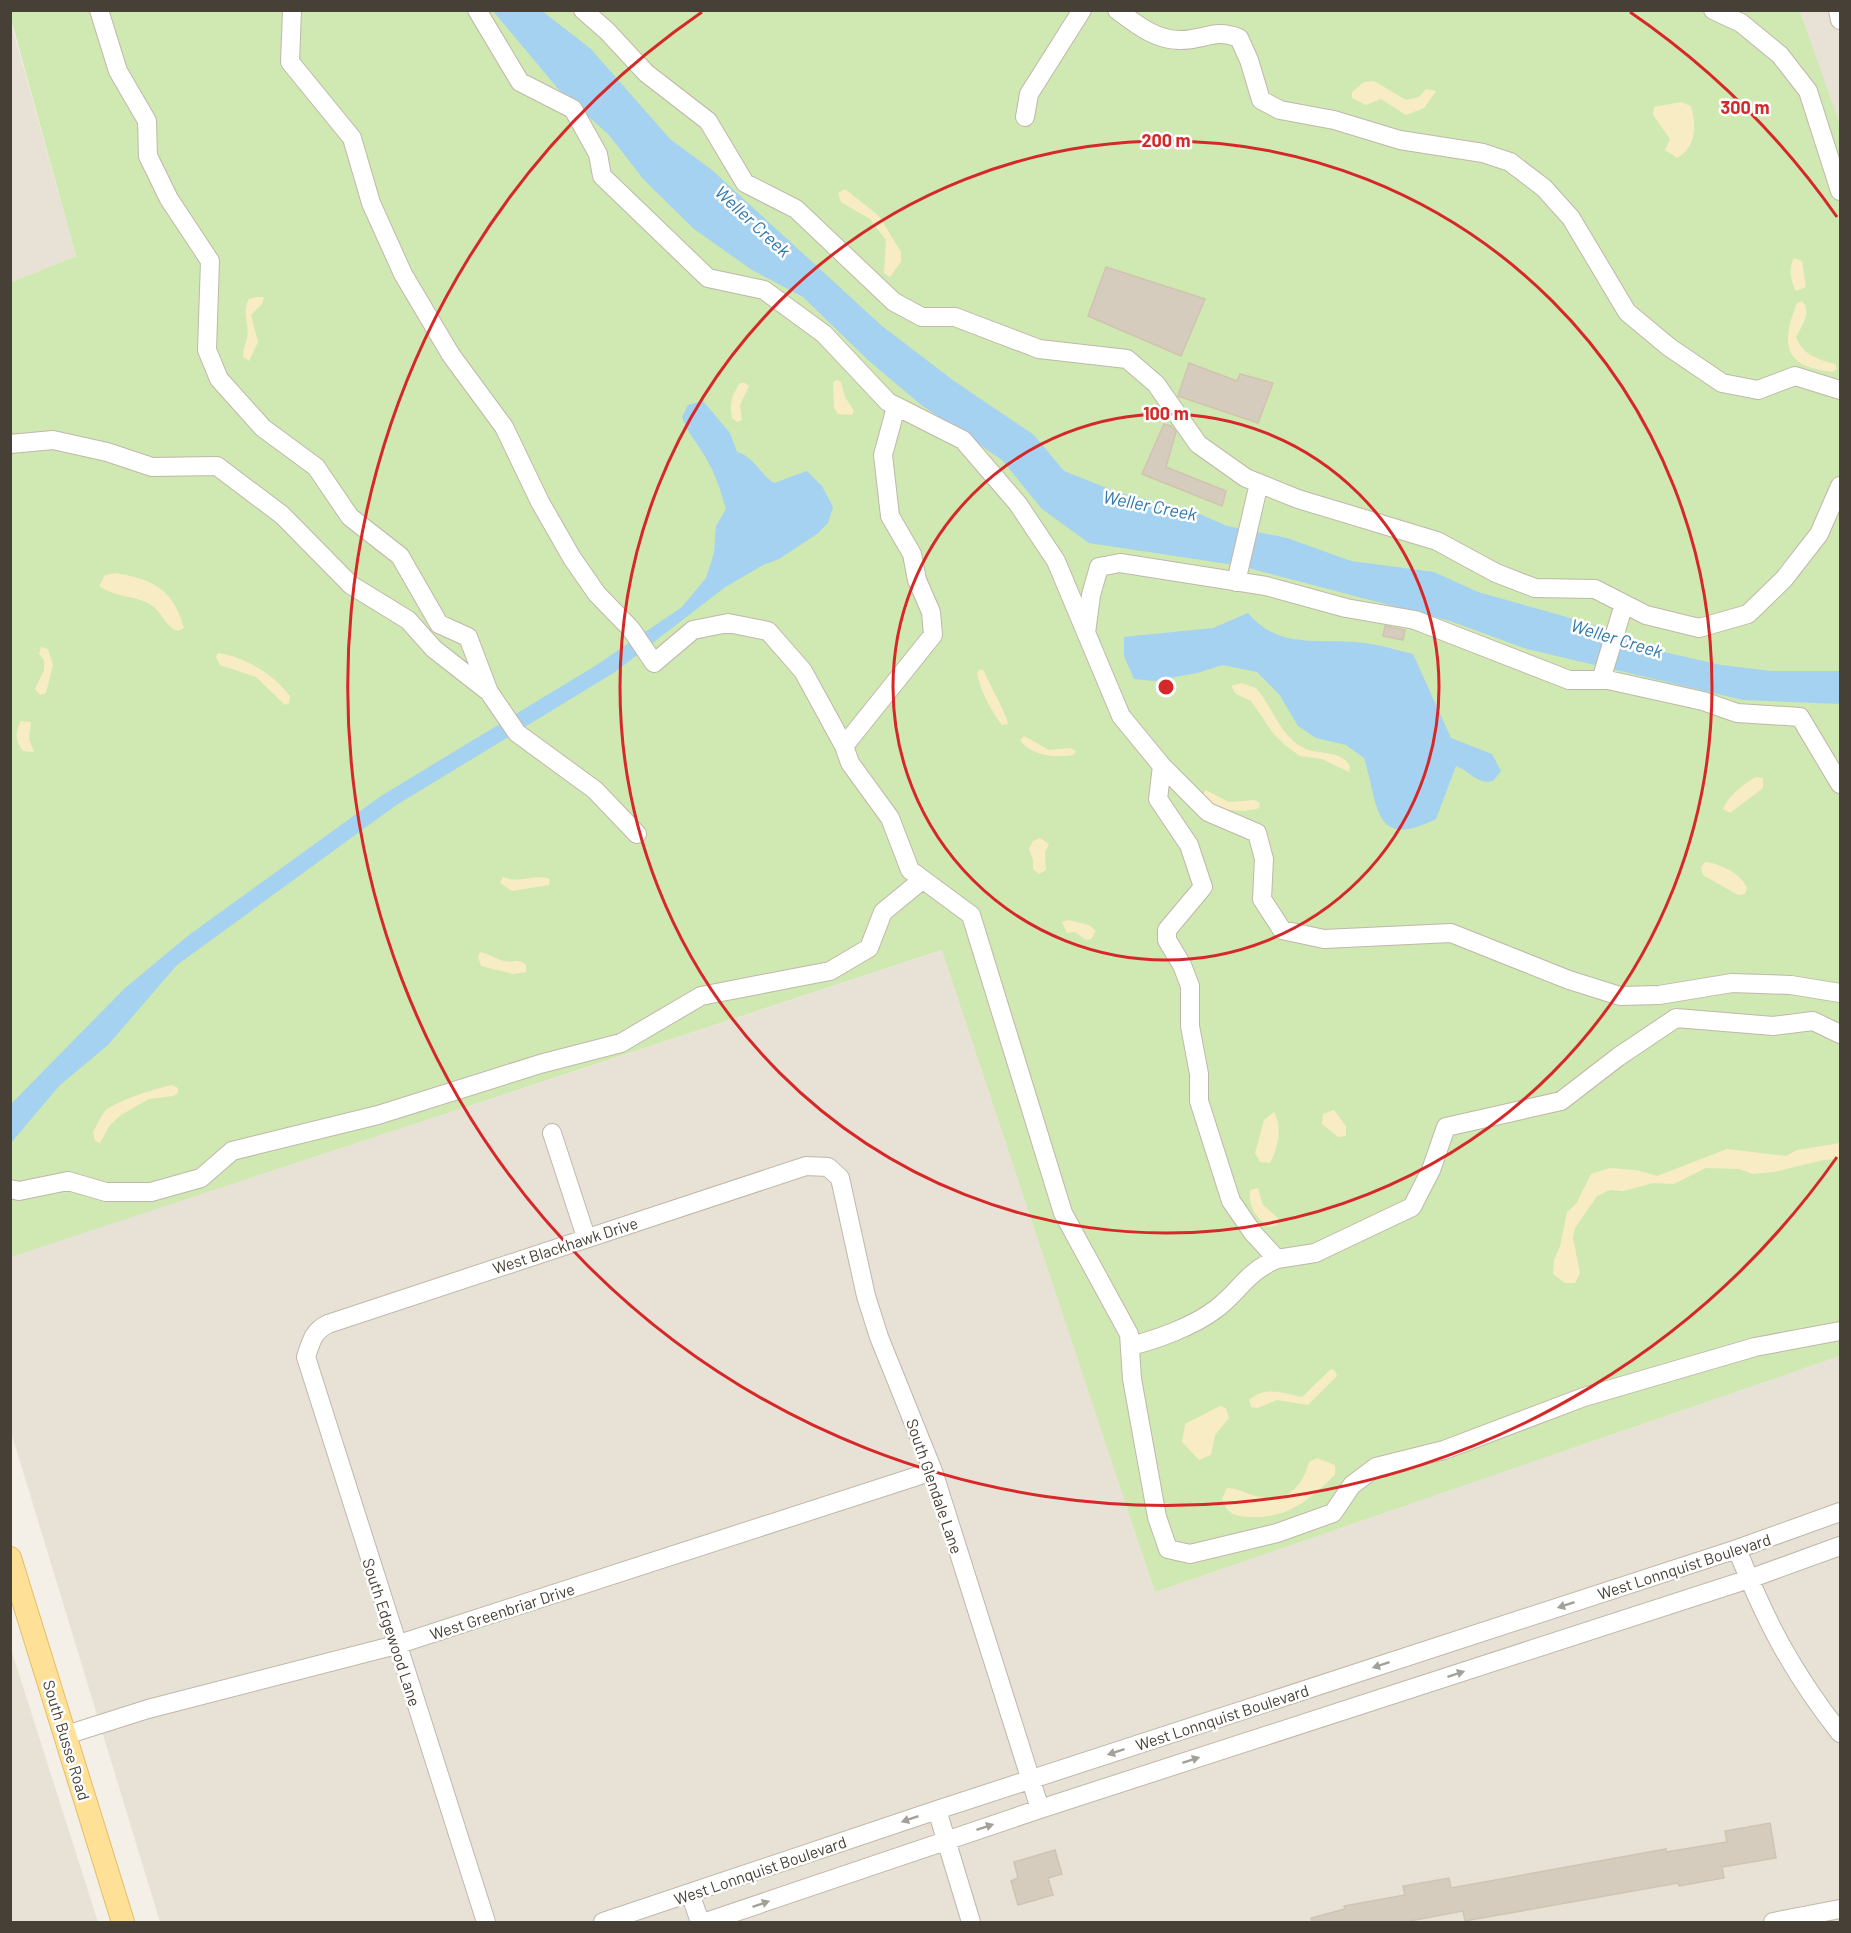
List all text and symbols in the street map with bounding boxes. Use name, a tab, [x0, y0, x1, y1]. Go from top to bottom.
text: 300 m	[1721, 96, 1769, 118]
text: 200 m	[1141, 129, 1191, 151]
water label: Weller Creek	[711, 181, 795, 262]
text: 100 m	[1143, 402, 1189, 424]
water label: Weller Creek	[1101, 485, 1199, 525]
water label: Weller Creek	[1568, 614, 1666, 663]
centre of rings	[1156, 677, 1176, 697]
street label: West Blackhawk Drive	[490, 1213, 640, 1277]
street label: South Glendale Lane	[903, 1416, 967, 1556]
street label: West Lonnquist Boulevard	[1595, 1529, 1773, 1603]
street label: South Edgewood Lane	[359, 1556, 425, 1708]
street label: West Greenbriar Drive	[427, 1579, 577, 1643]
one-way arrow	[1557, 1601, 1575, 1610]
one-way arrow	[1372, 1661, 1390, 1671]
one-way arrow	[1447, 1669, 1465, 1678]
street label: South Busse Road	[40, 1677, 94, 1803]
street label: West Lonnquist Boulevard	[1133, 1680, 1311, 1754]
one-way arrow	[1107, 1748, 1125, 1757]
one-way arrow	[1182, 1755, 1200, 1764]
one-way arrow	[901, 1815, 919, 1824]
one-way arrow	[976, 1822, 994, 1831]
street label: West Lonnquist Boulevard	[671, 1832, 849, 1908]
one-way arrow	[752, 1898, 770, 1908]

